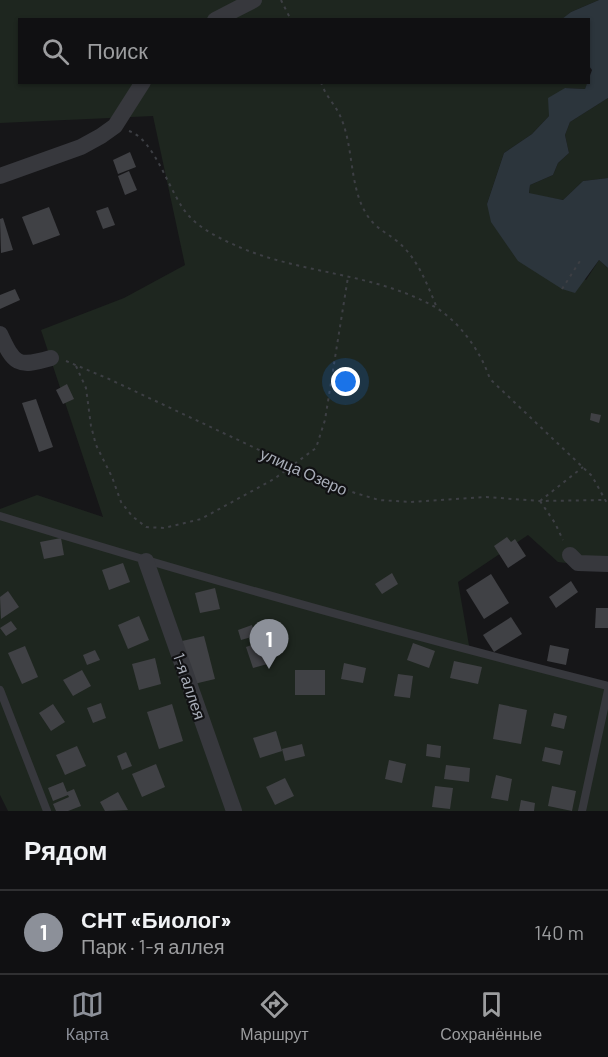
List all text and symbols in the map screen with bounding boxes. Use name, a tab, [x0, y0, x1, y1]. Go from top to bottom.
search box	[18, 18, 590, 84]
icon: search	[39, 35, 72, 68]
text: Поиск	[87, 37, 148, 63]
your location	[331, 367, 360, 396]
street label: улица Озеро	[257, 443, 351, 499]
pin: 1	[250, 620, 288, 669]
street label: 1-я аллея	[170, 650, 210, 722]
text: Рядом	[24, 834, 107, 865]
text: СНТ «Биолог»	[81, 906, 232, 932]
text: 1	[40, 920, 47, 944]
text: 140 m	[534, 920, 584, 944]
text: Парк · 1-я аллея	[81, 934, 225, 958]
tab: Карта	[66, 988, 109, 1044]
tab: Маршрут	[240, 988, 309, 1044]
tab: Сохранённые	[440, 988, 542, 1044]

